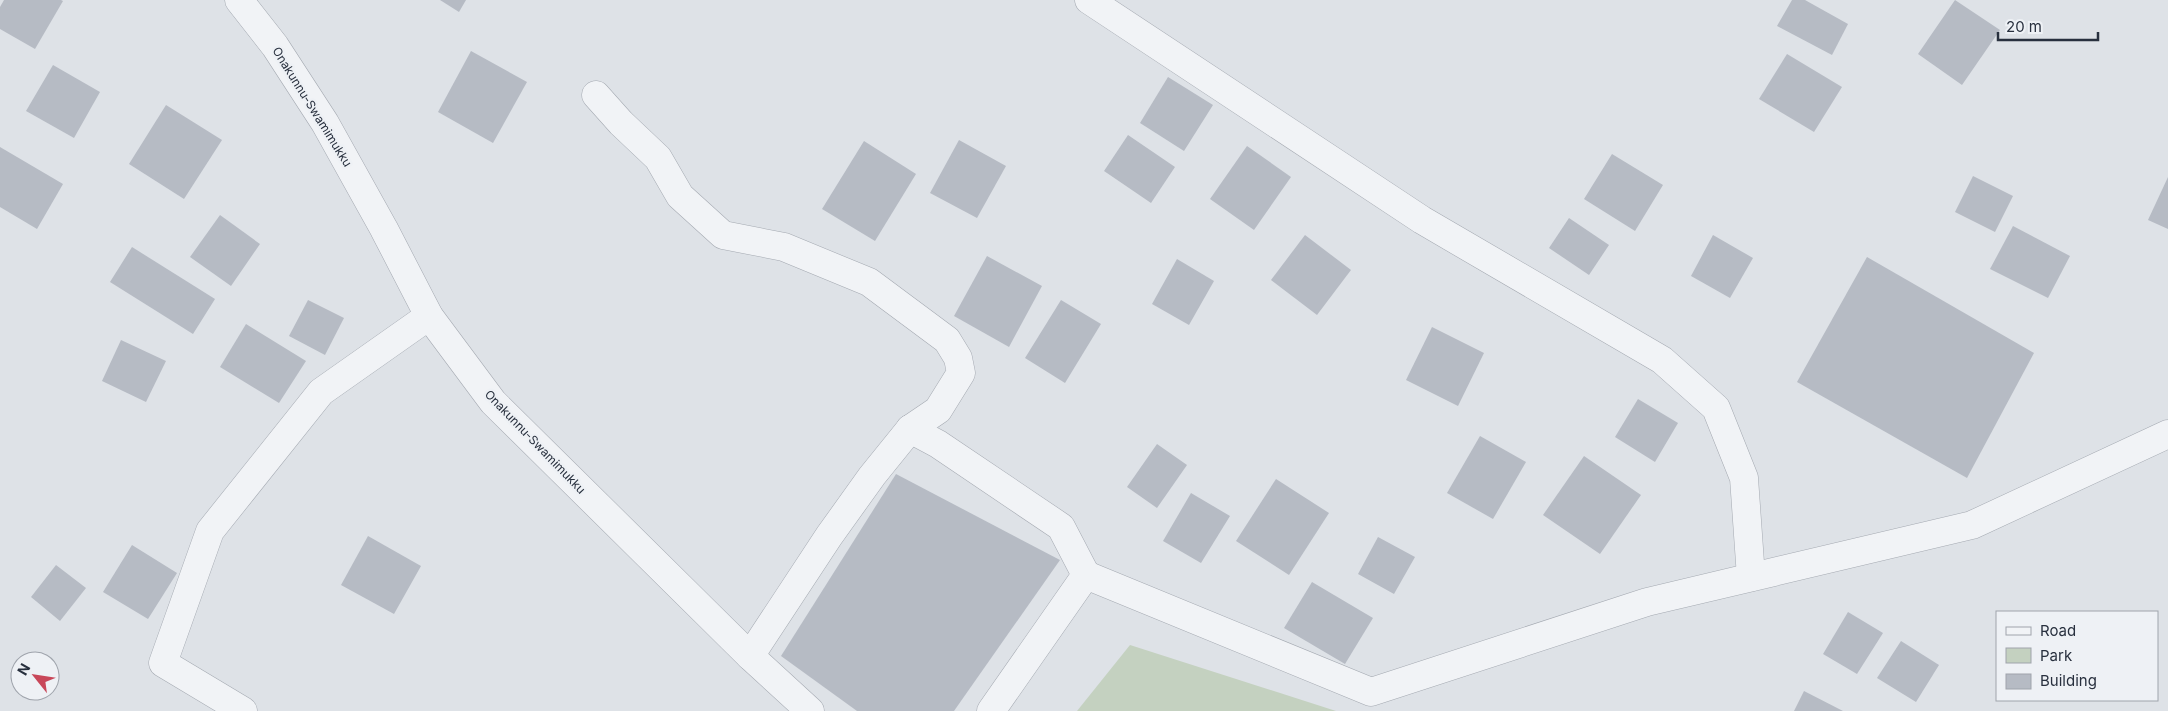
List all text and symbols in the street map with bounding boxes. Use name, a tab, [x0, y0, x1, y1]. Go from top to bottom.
scale bar	[1998, 10, 2098, 42]
text: 20 m	[2006, 17, 2042, 36]
street label: Onakunnu-Swamimukku	[269, 44, 355, 169]
street label: Onakunnu-Swamimukku	[482, 387, 589, 497]
legend	[1996, 611, 2158, 701]
text: Road	[2040, 621, 2076, 640]
text: Park	[2040, 646, 2073, 665]
north arrow	[10, 651, 60, 701]
text: N	[13, 660, 33, 678]
text: Building	[2040, 671, 2097, 690]

